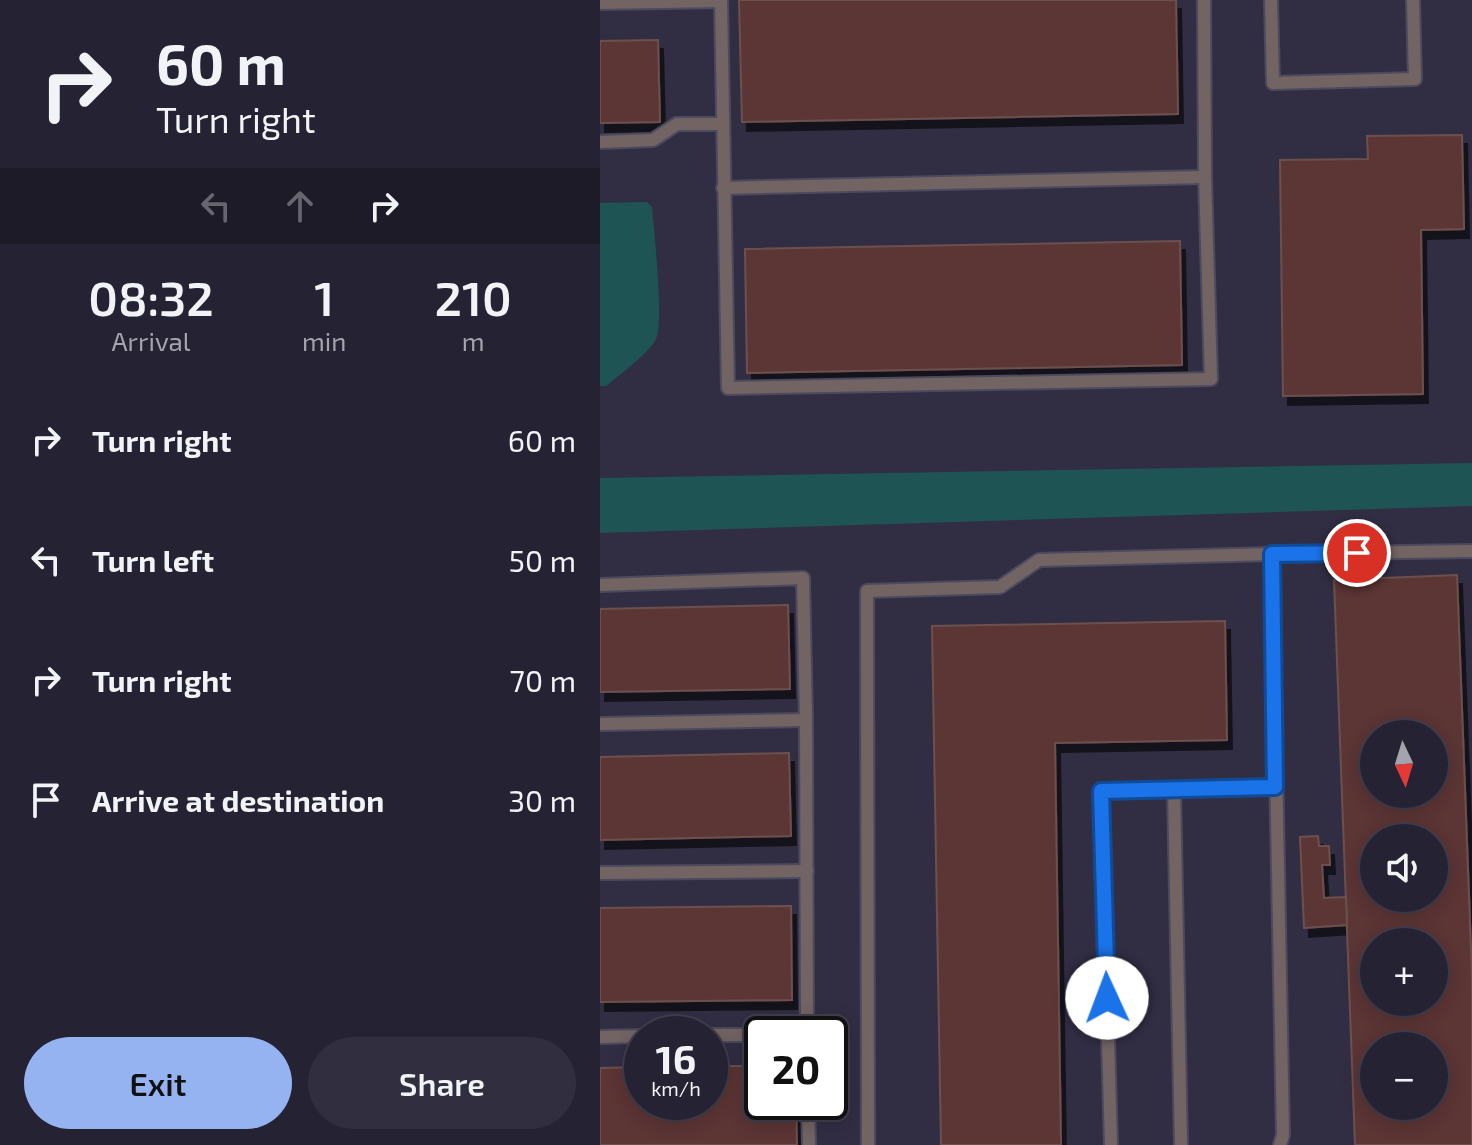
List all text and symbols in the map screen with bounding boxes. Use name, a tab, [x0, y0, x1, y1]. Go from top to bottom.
text: 60 m	[156, 29, 286, 96]
icon: right	[24, 32, 128, 136]
text: Turn right	[156, 97, 316, 140]
icon: left	[194, 184, 238, 228]
icon: ahead	[278, 184, 322, 228]
icon: right	[362, 184, 406, 228]
text: 08:32	[88, 268, 214, 326]
text: 1	[314, 268, 334, 326]
text: 210	[435, 268, 512, 326]
text: Arrival	[111, 325, 191, 356]
text: min	[302, 325, 346, 356]
text: m	[462, 325, 485, 356]
icon: right	[24, 418, 68, 462]
text: Turn right	[92, 422, 232, 458]
text: 60 m	[508, 422, 576, 458]
pin	[1323, 519, 1391, 587]
icon: arrive	[1335, 531, 1379, 575]
icon: left	[24, 538, 68, 582]
text: Turn left	[92, 542, 214, 578]
text: 50 m	[509, 542, 576, 578]
icon: right	[24, 658, 68, 702]
text: Turn right	[92, 662, 232, 698]
text: 70 m	[510, 662, 576, 698]
north arrow	[1360, 720, 1448, 808]
map controls	[1360, 720, 1448, 1120]
icon: arrive	[24, 778, 68, 822]
text: Arrive at destination	[92, 782, 384, 818]
text: 30 m	[508, 782, 576, 818]
button: sound	[1360, 824, 1448, 912]
button: +	[1360, 928, 1448, 1016]
position arrow	[1065, 956, 1149, 1040]
speed limit sign: 20	[744, 1016, 848, 1120]
button: −	[1360, 1032, 1448, 1120]
text: 16	[656, 1034, 696, 1082]
button: Exit	[24, 1037, 292, 1129]
button: Share	[308, 1037, 576, 1129]
text: km/h	[651, 1076, 701, 1100]

